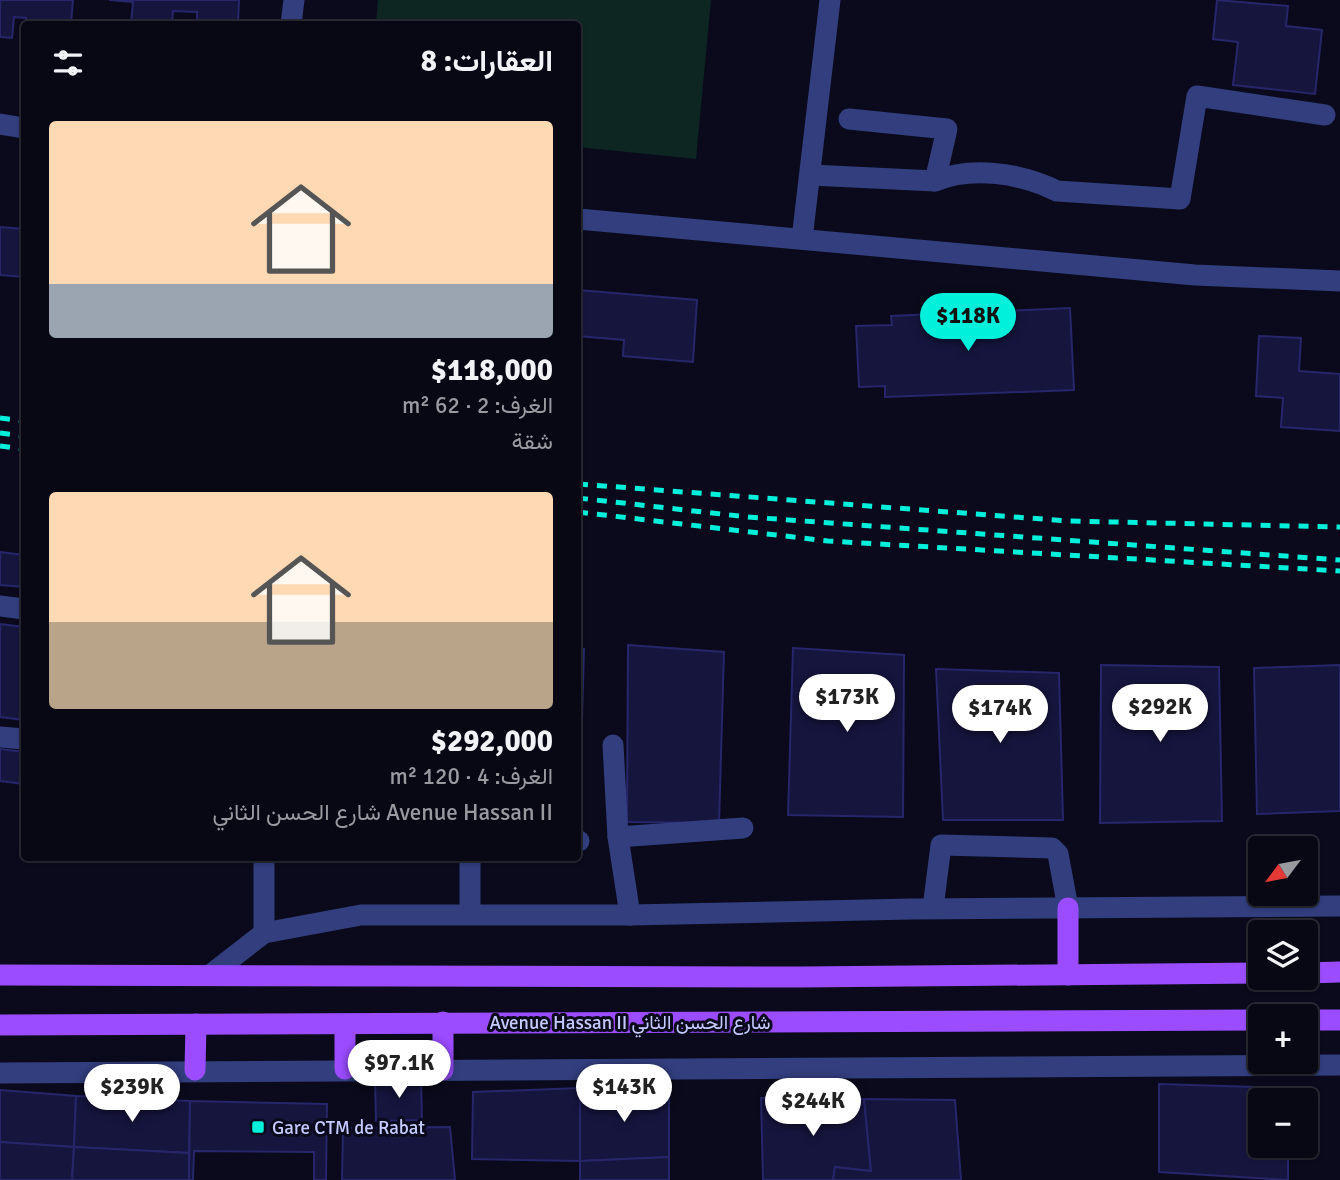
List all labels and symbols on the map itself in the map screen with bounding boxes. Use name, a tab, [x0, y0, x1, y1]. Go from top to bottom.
pin: $118K	[919, 294, 1017, 353]
pin: $173K	[798, 674, 896, 734]
pin: $292K	[1111, 684, 1209, 744]
pin: $174K	[951, 686, 1049, 745]
north arrow	[1248, 836, 1318, 906]
street label: Avenue Hassan II شارع الحسن الثاني	[489, 1011, 771, 1038]
pin: $97.1K	[342, 1040, 456, 1100]
pin: $239K	[83, 1064, 181, 1124]
pin: $143K	[575, 1064, 673, 1124]
pin: $244K	[764, 1078, 862, 1138]
place label: Gare CTM de Rabat	[272, 1116, 425, 1140]
marker: Gare CTM de Rabat	[250, 1119, 266, 1135]

